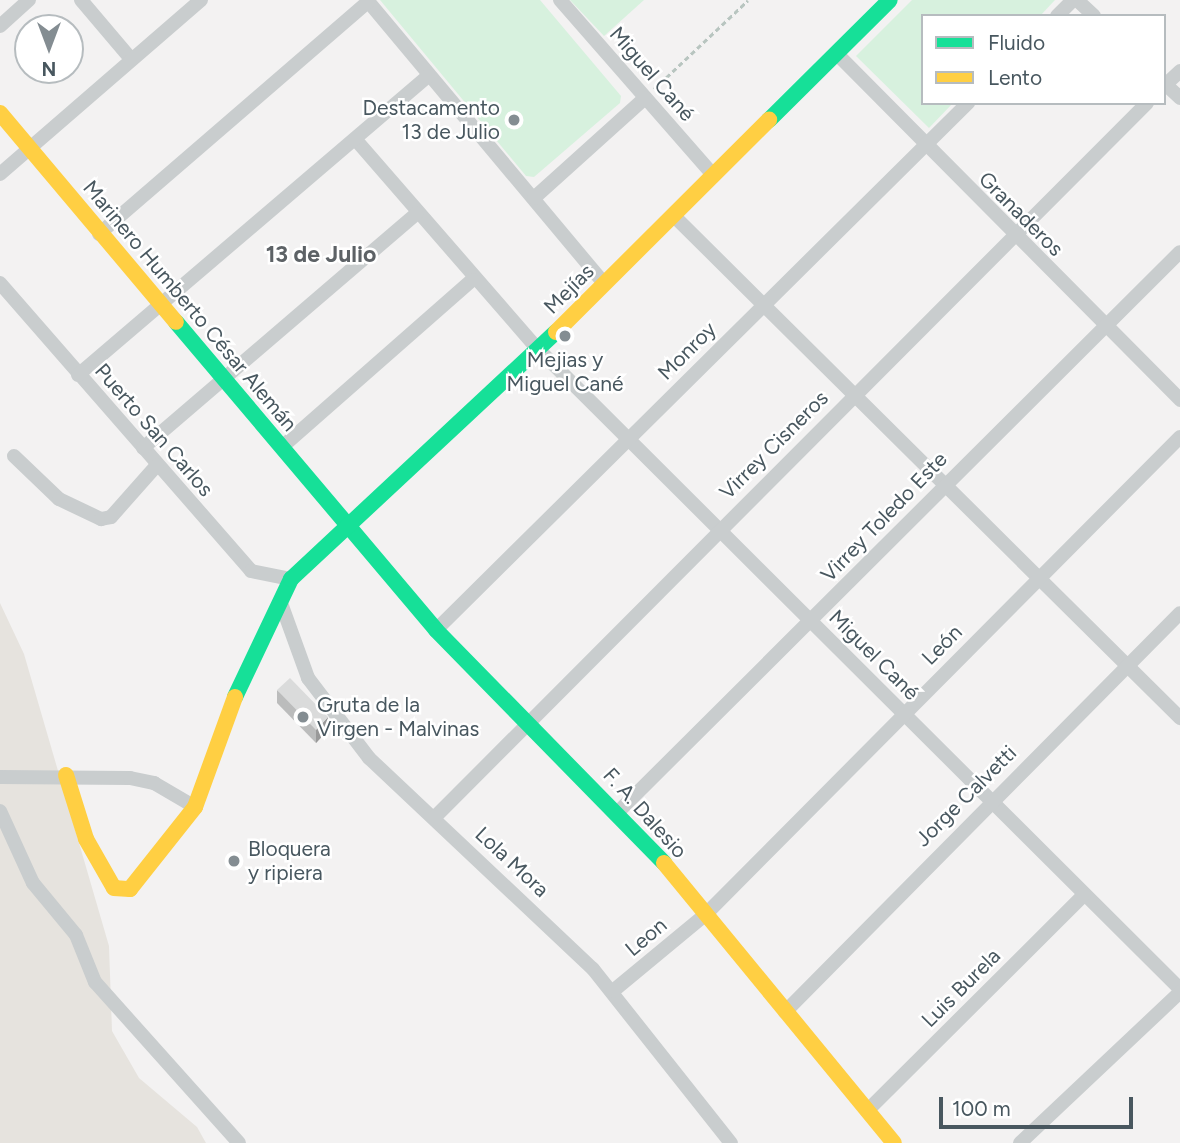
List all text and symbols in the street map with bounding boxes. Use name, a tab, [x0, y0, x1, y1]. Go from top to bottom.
north arrow	[14, 14, 84, 84]
legend	[921, 14, 1166, 105]
street label: Miguel Cané	[604, 22, 700, 126]
text: Fluido	[988, 30, 1045, 55]
text: N	[42, 57, 56, 80]
text: Lento	[988, 65, 1042, 90]
place label: Destacamento 13 de Julio	[363, 95, 500, 145]
marker: Destacamento 13 de Julio	[506, 112, 522, 128]
street label: Granaderos	[974, 167, 1068, 261]
street label: Marinero Humberto César Alemán	[78, 175, 302, 437]
district label: 13 de Julio	[266, 240, 376, 268]
street label: Mejías	[539, 259, 599, 319]
street label: Monroy	[653, 317, 721, 385]
marker: Mejias y Miguel Cané	[557, 328, 573, 344]
place label: Mejias y Miguel Cané	[506, 347, 624, 397]
street label: Puerto San Carlos	[89, 358, 219, 502]
street label: Virrey Cisneros	[715, 386, 833, 504]
street label: Virrey Toledo Este	[816, 447, 952, 587]
street label: Miguel Cané	[824, 605, 924, 705]
street label: León	[917, 620, 967, 670]
place label: Gruta de la Virgen - Malvinas	[317, 692, 479, 742]
marker: Gruta de la Virgen - Malvinas	[295, 709, 311, 725]
street label: Jorge Calvetti	[910, 740, 1022, 852]
street label: F. A. Dalesio	[598, 763, 692, 863]
street label: Lola Mora	[470, 822, 554, 902]
place label: Bloquera y ripiera	[248, 836, 331, 886]
marker: Bloquera y ripiera	[226, 853, 242, 869]
street label: Leon	[620, 912, 672, 962]
street label: Luis Burela	[916, 943, 1006, 1033]
scale bar	[942, 1084, 1136, 1128]
text: 100 m	[952, 1096, 1011, 1121]

